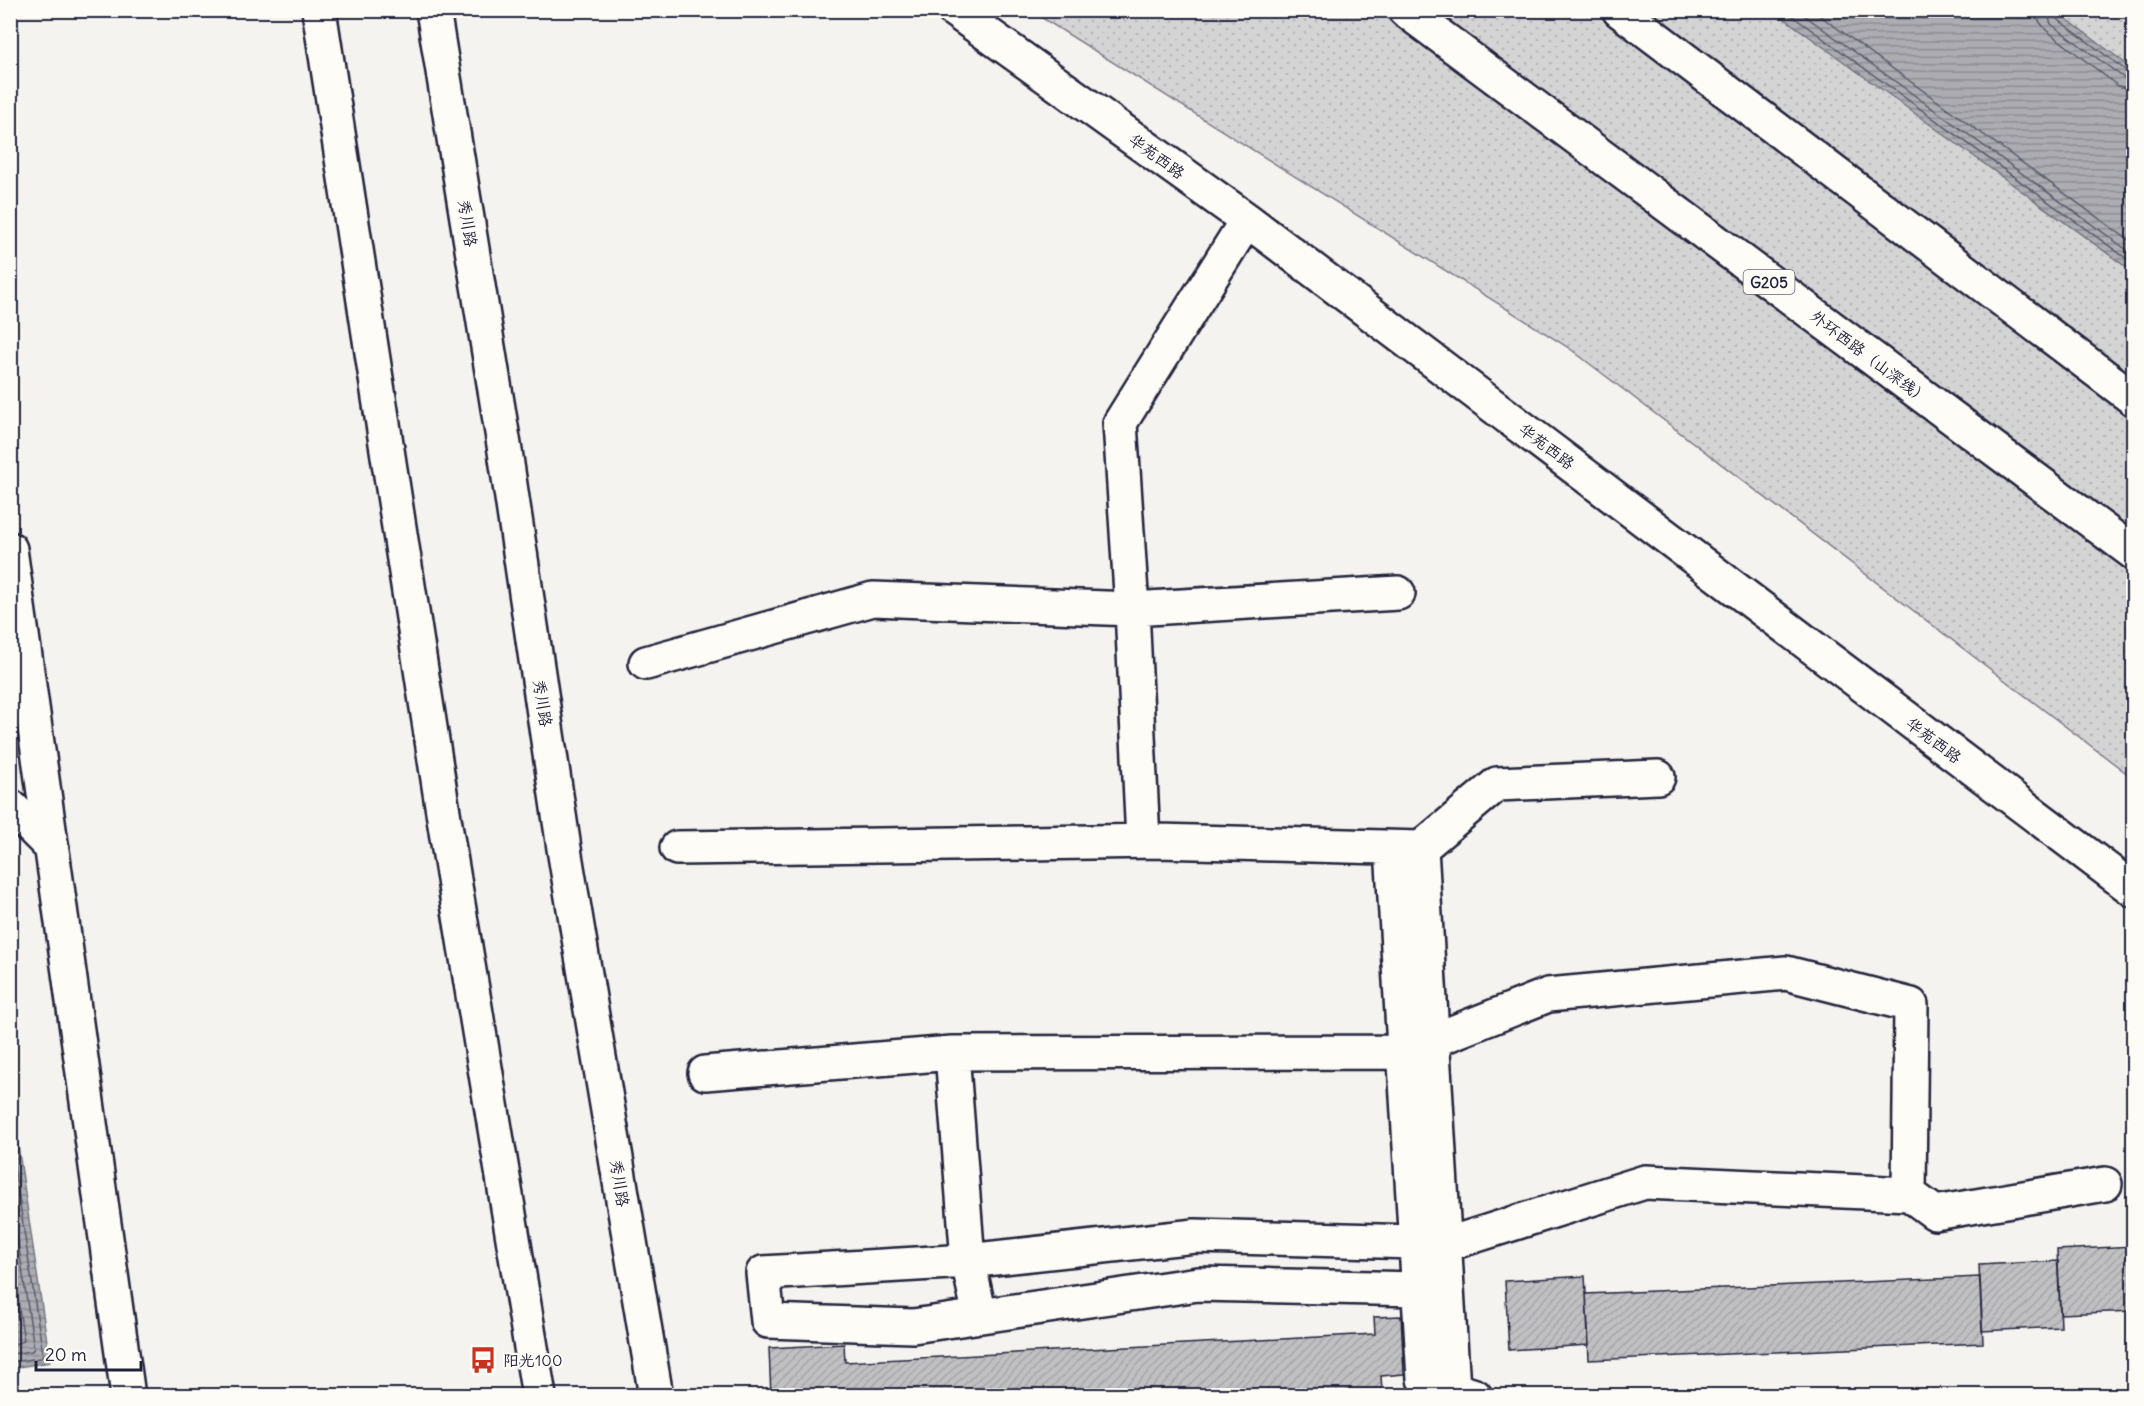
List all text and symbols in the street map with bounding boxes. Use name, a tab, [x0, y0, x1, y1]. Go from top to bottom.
street label: 华苑西路	[1125, 129, 1189, 183]
street label: 秀川路	[454, 198, 482, 248]
road number: G205	[1744, 270, 1794, 294]
street label: 外环西路（山深线）	[1806, 306, 1934, 408]
street label: 华苑西路	[1515, 419, 1579, 473]
street label: 秀川路	[529, 678, 557, 728]
street label: 华苑西路	[1902, 713, 1966, 767]
street label: 秀川路	[606, 1158, 634, 1208]
scale bar	[36, 1334, 141, 1372]
text: 20 m	[45, 1343, 87, 1366]
bus stop icon: 阳光100	[468, 1345, 498, 1375]
place label: 阳光100	[503, 1350, 562, 1370]

